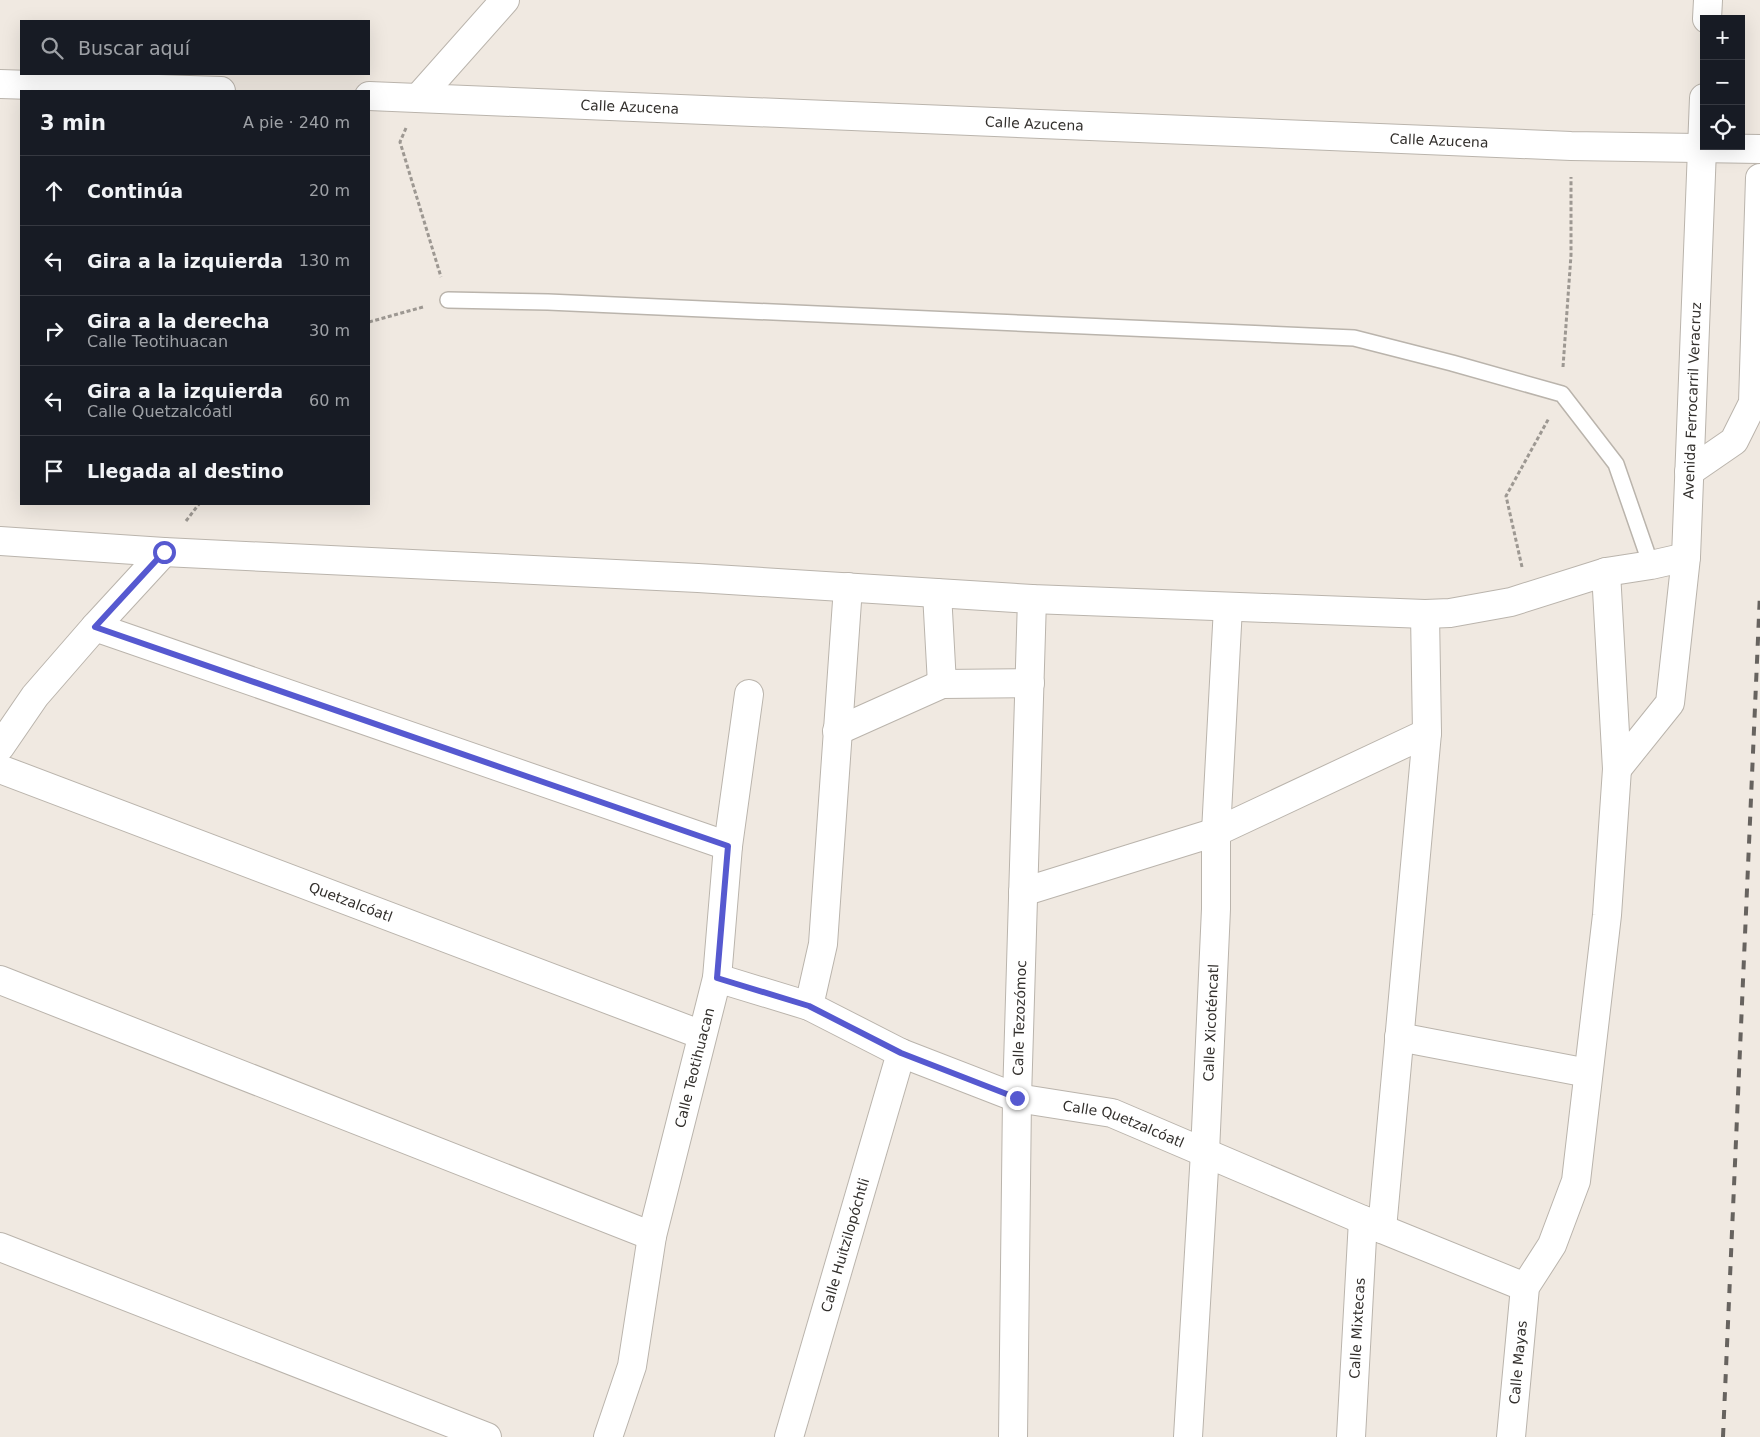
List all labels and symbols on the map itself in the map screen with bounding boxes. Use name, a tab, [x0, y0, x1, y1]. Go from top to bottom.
street label: Calle Azucena	[580, 97, 679, 117]
street label: Calle Azucena	[985, 114, 1084, 134]
street label: Calle Azucena	[1389, 130, 1489, 151]
street label: Avenida Ferrocarril Veracruz	[1680, 302, 1704, 499]
route start	[153, 541, 176, 564]
street label: Quetzalcóatl	[307, 879, 395, 925]
street label: Calle Tezozómoc	[1010, 960, 1029, 1076]
street label: Calle Xicoténcatl	[1200, 963, 1222, 1082]
street label: Calle Teotihuacan	[672, 1006, 717, 1130]
route end	[1006, 1087, 1029, 1110]
street label: Calle Quetzalcóatl	[1062, 1097, 1187, 1151]
street label: Calle Huitzilopóchtli	[818, 1176, 872, 1314]
street label: Calle Mixtecas	[1346, 1277, 1368, 1379]
street label: Calle Mayas	[1506, 1320, 1530, 1405]

